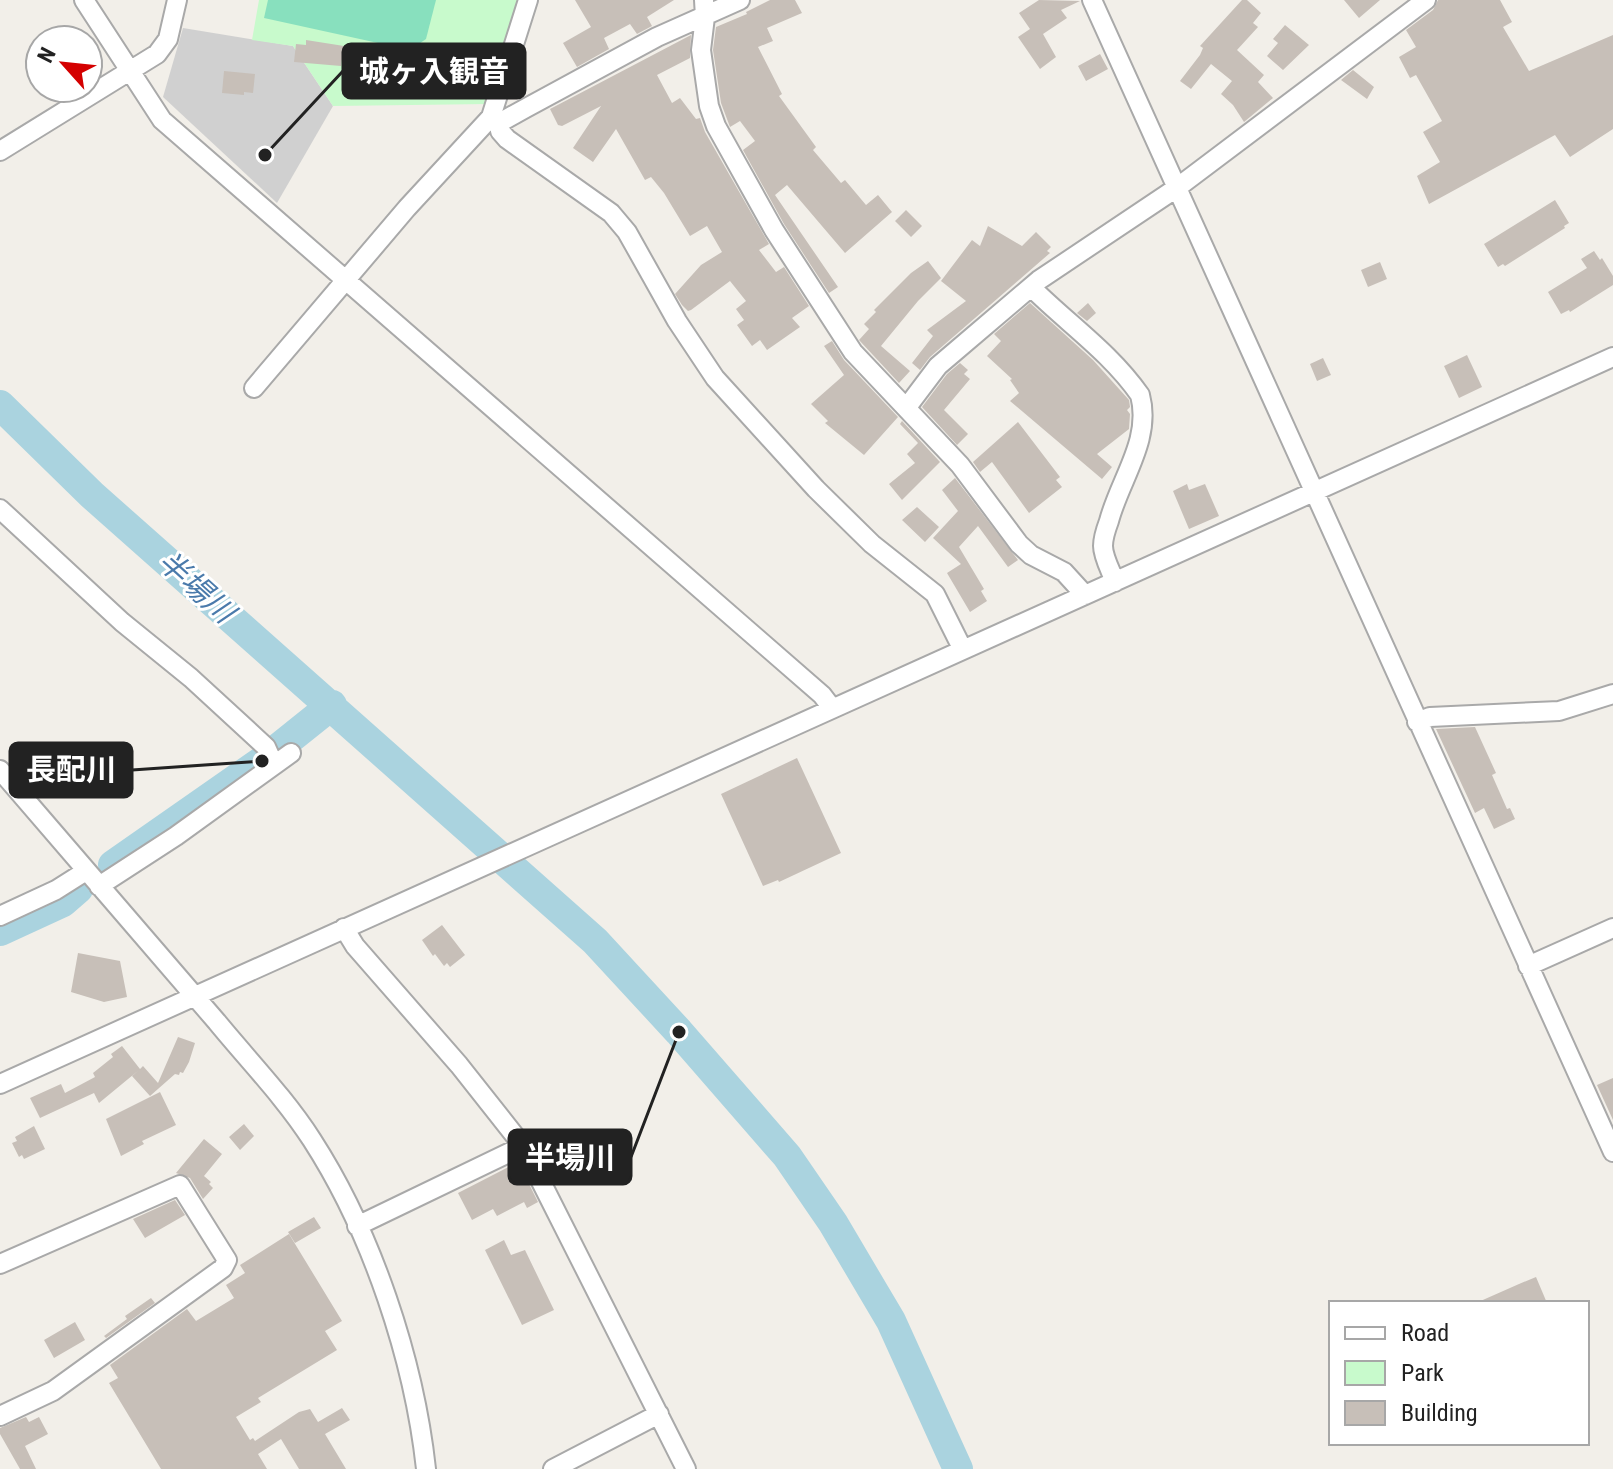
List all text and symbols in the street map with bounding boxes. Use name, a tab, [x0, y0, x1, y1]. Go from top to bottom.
north arrow	[24, 24, 104, 104]
text: N	[32, 43, 61, 67]
callout: 城ヶ入観音	[343, 44, 525, 98]
text: 城ヶ入観音	[359, 54, 509, 89]
water label: 半場川	[151, 544, 244, 632]
callout: 長配川	[10, 743, 132, 797]
text: 長配川	[26, 752, 116, 787]
callout: 半場川	[509, 1130, 631, 1184]
text: 半場川	[525, 1140, 615, 1175]
legend	[1329, 1301, 1589, 1445]
text: Road	[1401, 1319, 1449, 1347]
text: Park	[1401, 1359, 1444, 1387]
text: Building	[1401, 1399, 1478, 1427]

